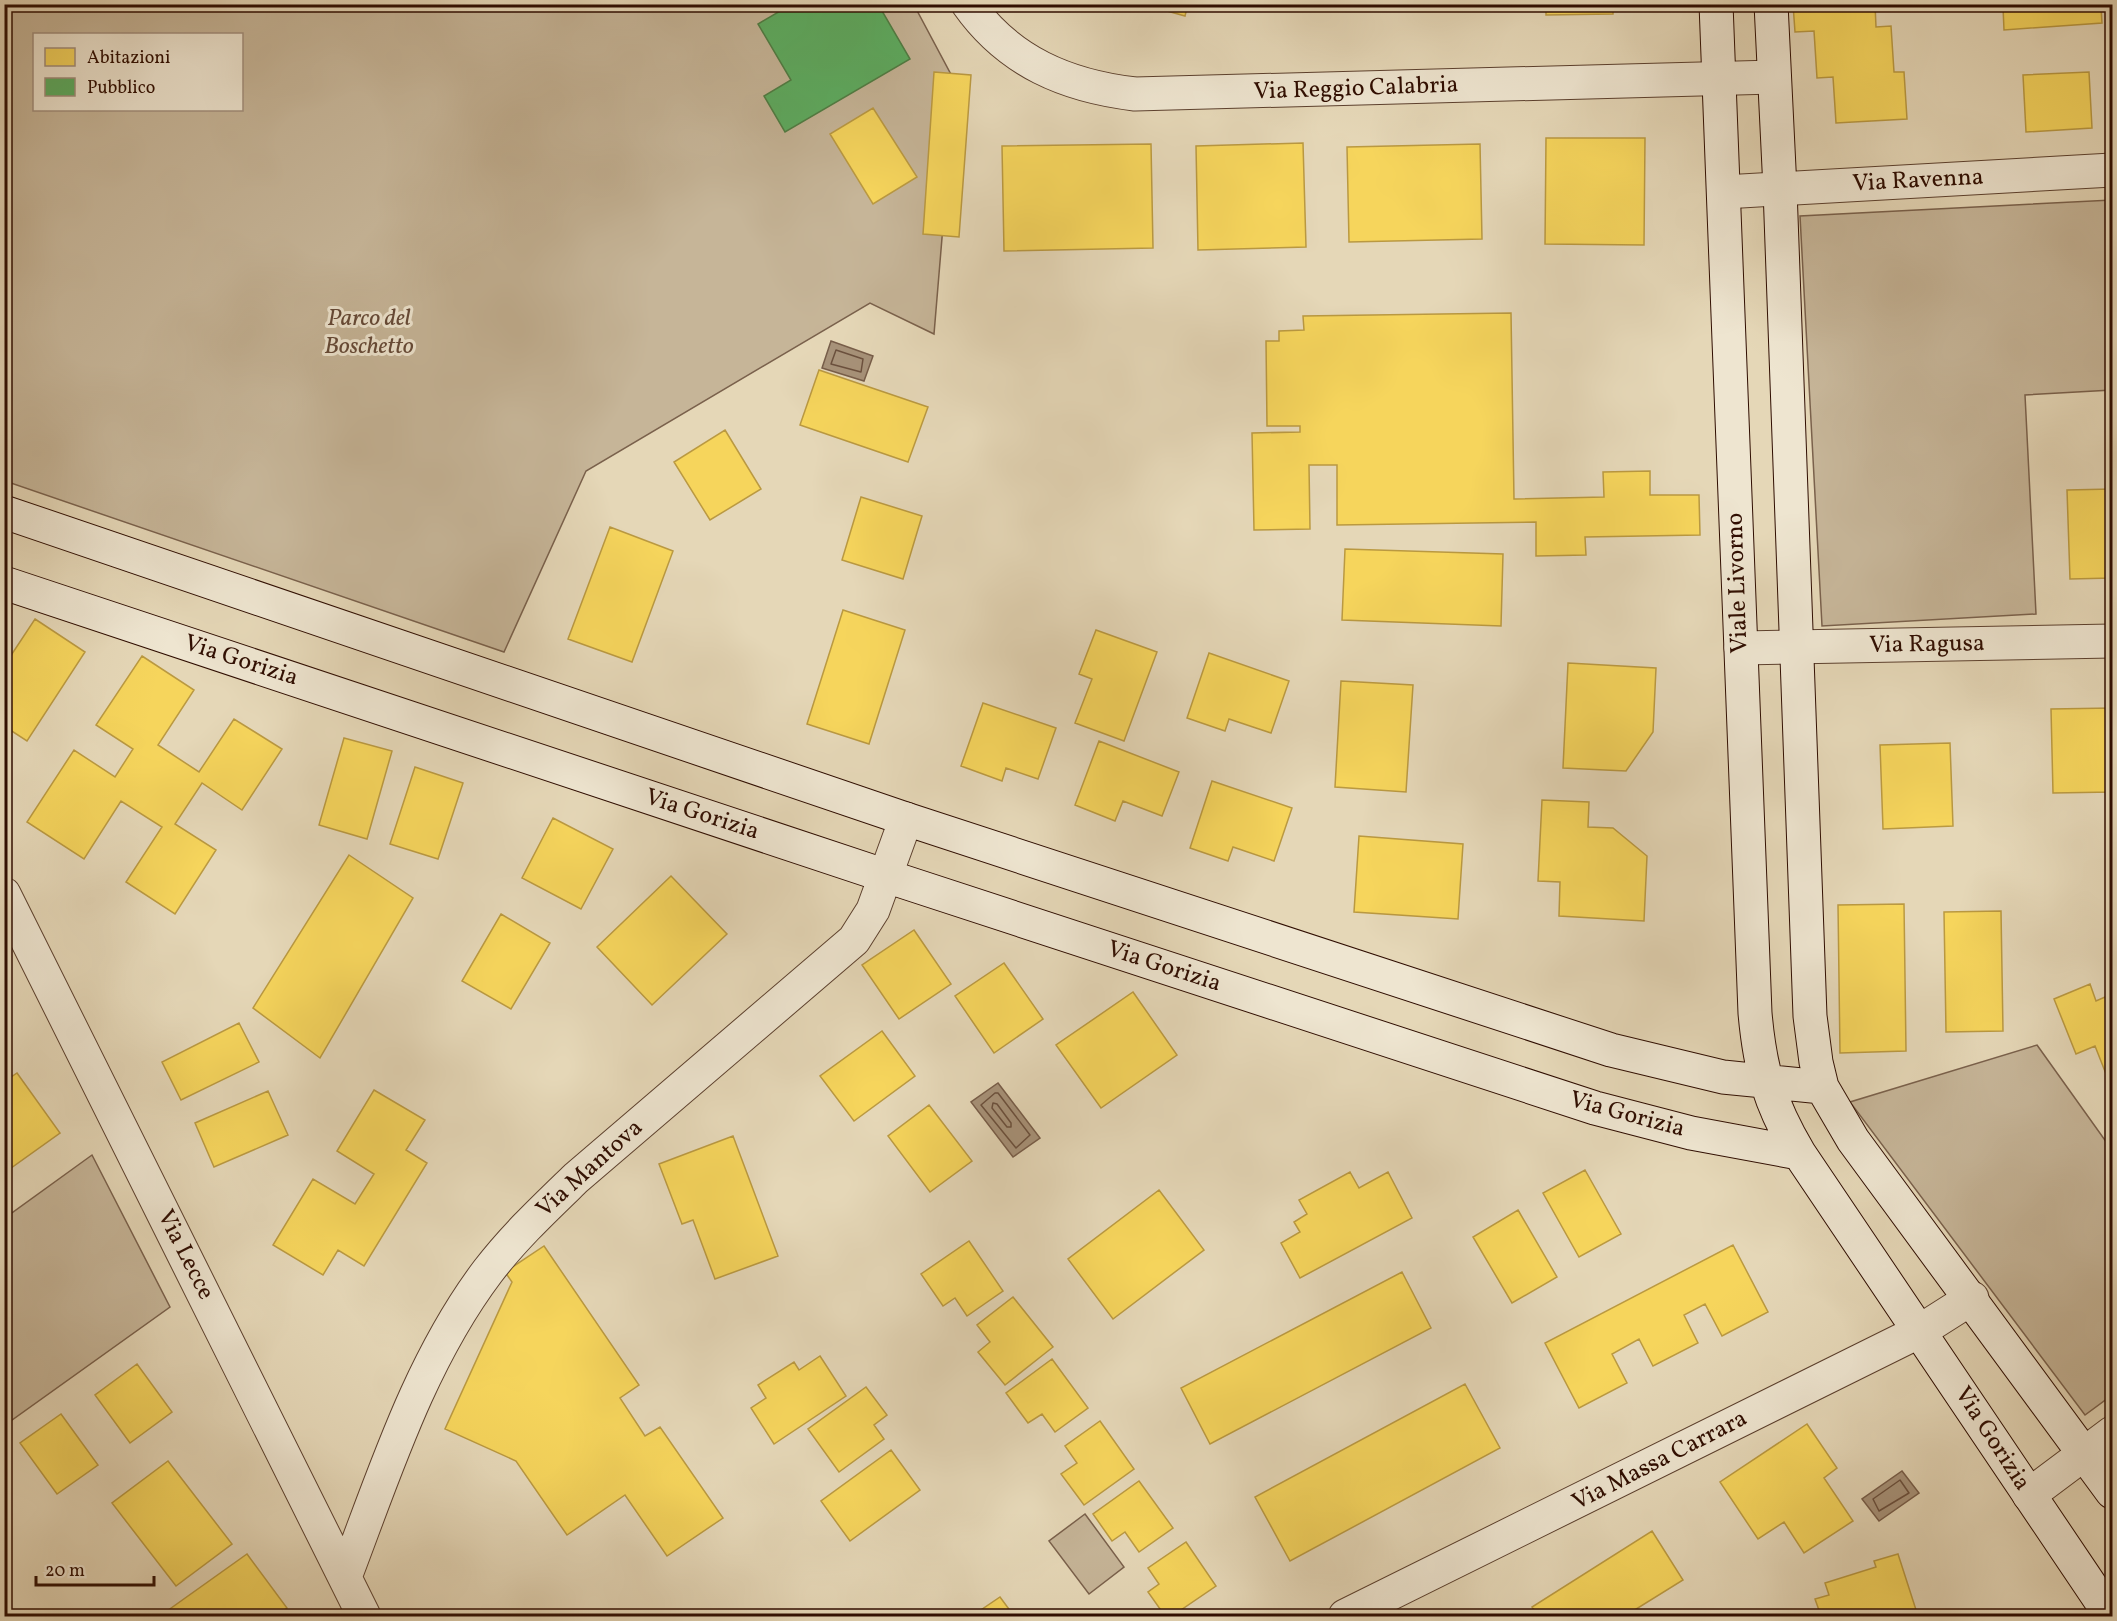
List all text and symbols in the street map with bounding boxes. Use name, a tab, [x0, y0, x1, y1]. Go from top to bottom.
legend	[33, 33, 243, 111]
text: Abitazioni	[87, 46, 170, 71]
street label: Via Reggio Calabria	[1253, 68, 1459, 110]
text: Pubblico	[87, 76, 155, 101]
street label: Via Ravenna	[1852, 161, 1984, 201]
park label: Parco del Boschetto	[324, 302, 414, 364]
street label: Viale Livorno	[1719, 512, 1757, 654]
street label: Via Gorizia	[180, 627, 302, 695]
street label: Via Ragusa	[1869, 627, 1985, 663]
street label: Via Gorizia	[641, 781, 763, 849]
street label: Via Gorizia	[1103, 933, 1225, 1001]
street label: Via Gorizia	[1566, 1083, 1688, 1147]
street label: Via Mantova	[529, 1112, 651, 1226]
street label: Via Lecce	[148, 1204, 222, 1306]
street label: Via Gorizia	[1946, 1380, 2038, 1498]
street label: Via Massa Carrara	[1567, 1402, 1753, 1520]
scale bar	[36, 1549, 154, 1587]
text: 20 m	[45, 1559, 85, 1584]

